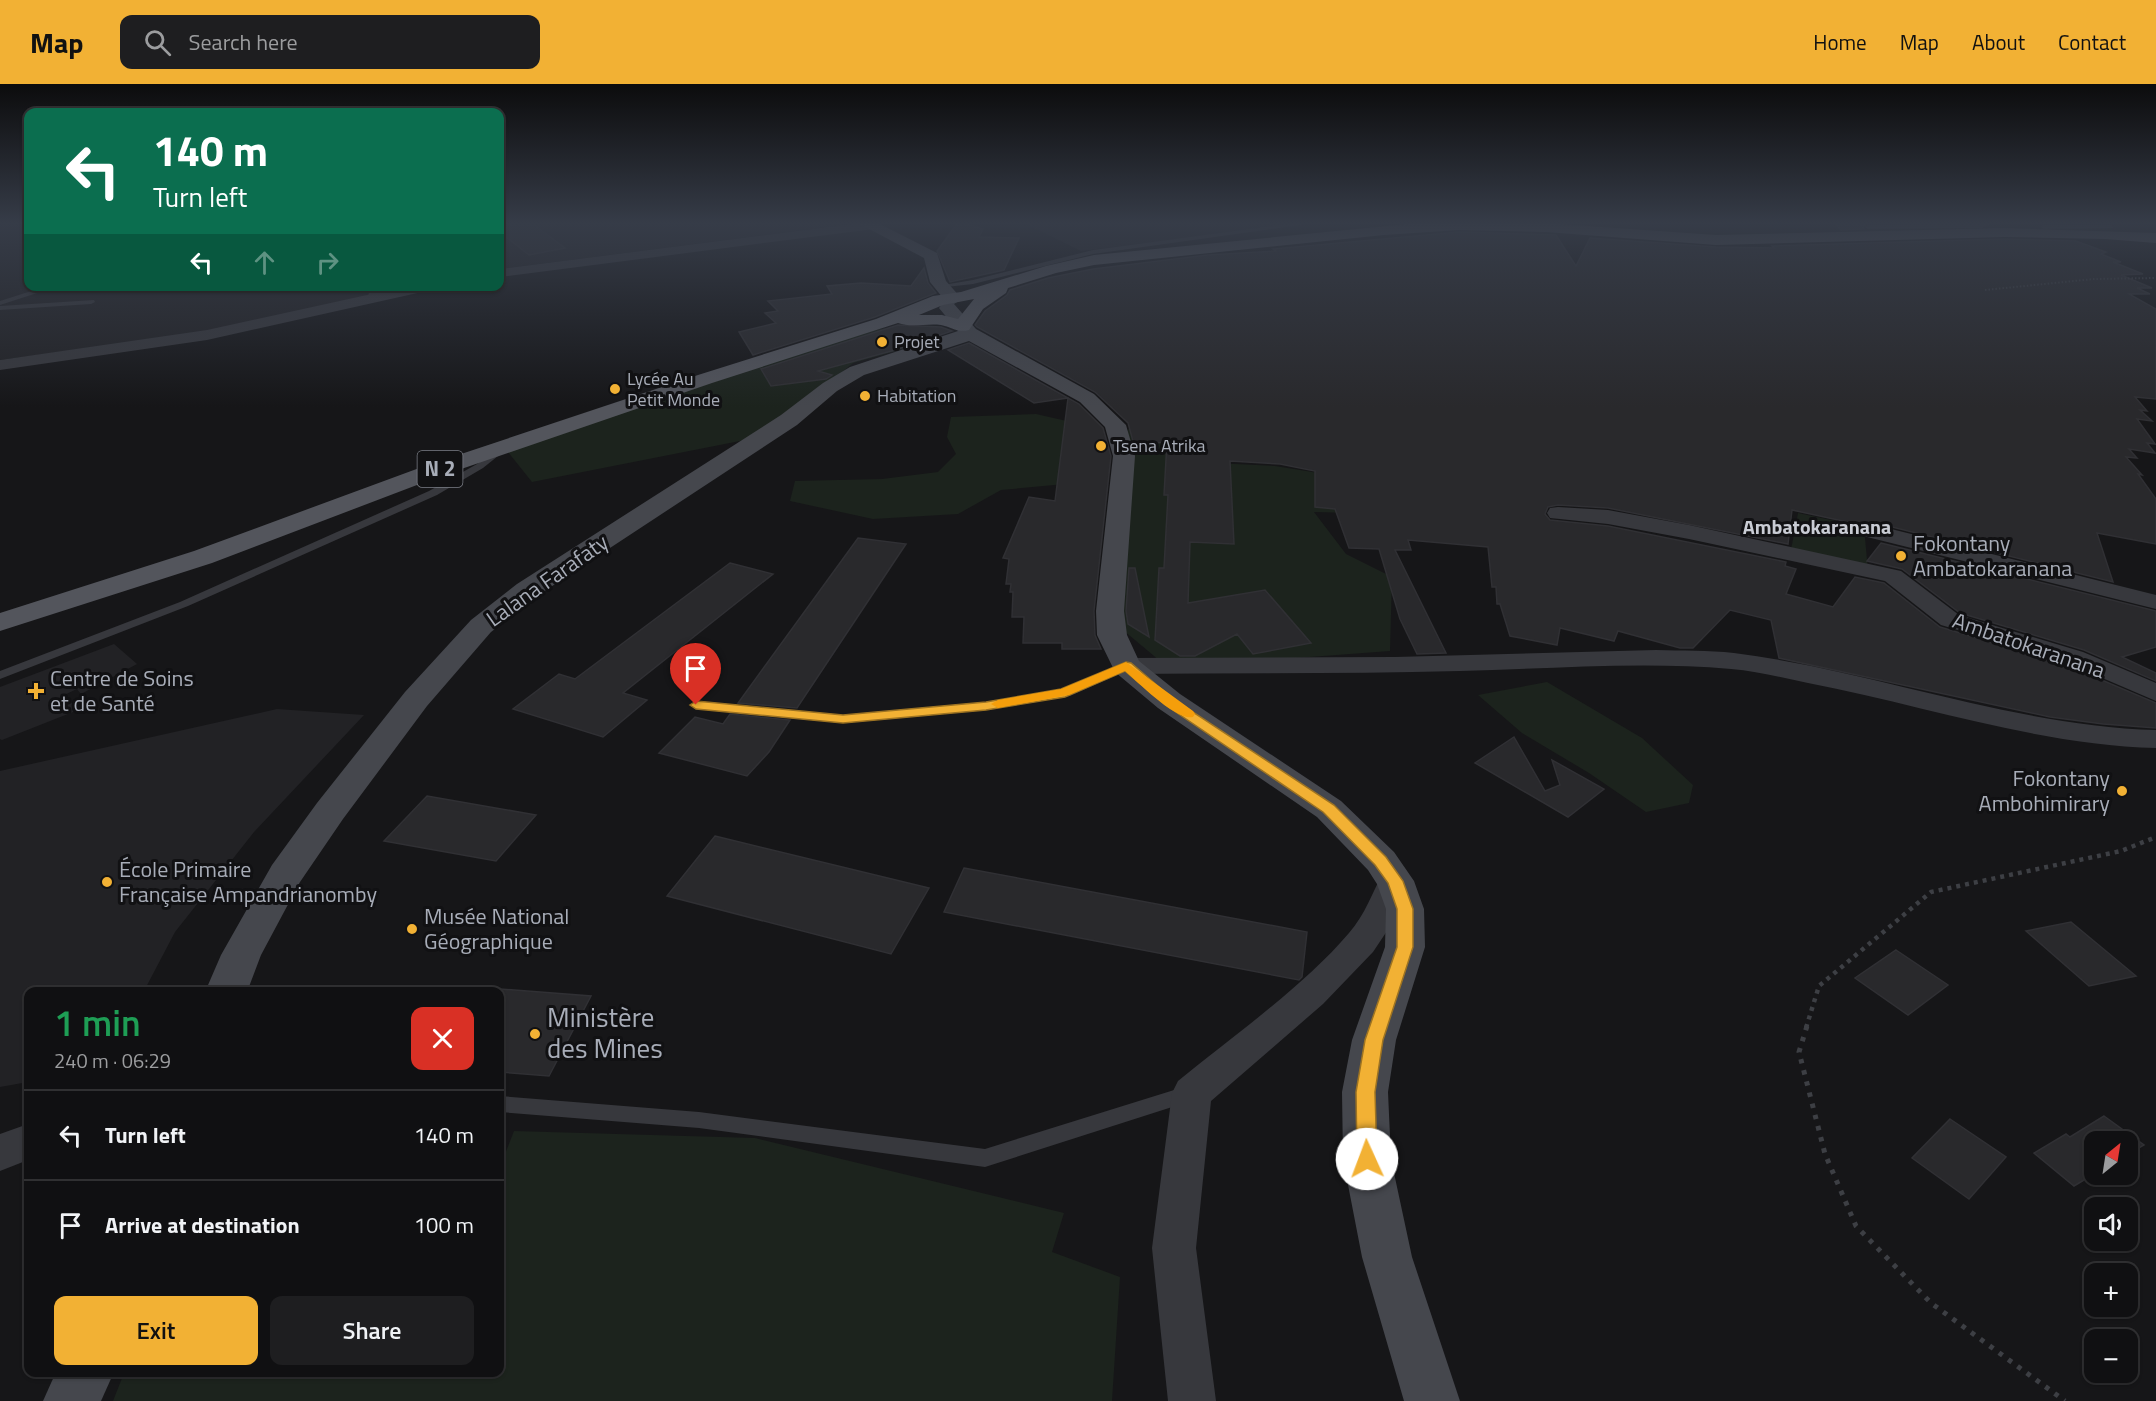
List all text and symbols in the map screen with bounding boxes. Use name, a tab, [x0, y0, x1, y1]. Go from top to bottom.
search box	[120, 15, 540, 69]
text: Map	[30, 21, 84, 64]
text: Search here	[189, 25, 298, 59]
icon: search	[141, 26, 174, 59]
text: Home	[1813, 26, 1867, 58]
text: Map	[1900, 26, 1939, 58]
text: About	[1972, 26, 2025, 58]
text: Contact	[2058, 26, 2126, 58]
text: 140 m	[153, 118, 268, 182]
icon: left	[54, 132, 132, 210]
text: Turn left	[153, 176, 247, 217]
icon: left	[185, 246, 218, 279]
icon: ahead	[248, 246, 281, 279]
icon: right	[311, 246, 344, 279]
place label: Projet	[894, 328, 940, 355]
marker: Projet	[875, 335, 889, 349]
place label: Lycée Au Petit Monde	[627, 365, 720, 413]
marker: Lycée Au Petit Monde	[608, 382, 622, 396]
place label: Habitation	[877, 382, 956, 409]
marker: Habitation	[858, 389, 872, 403]
place label: Tsena Atrika	[1113, 432, 1206, 459]
marker: Tsena Atrika	[1094, 439, 1108, 453]
road number: N 2	[418, 451, 462, 487]
district label: Ambatokaranana	[1743, 511, 1891, 542]
street label: Lalana Farafaty	[479, 525, 615, 635]
place label: Fokontany Ambatokaranana	[1913, 526, 2072, 585]
marker: Fokontany Ambatokaranana	[1894, 549, 1908, 563]
street label: Ambatokaranana	[1948, 603, 2110, 687]
pin	[670, 643, 721, 705]
icon: arrive	[679, 652, 712, 685]
place label: Centre de Soins et de Santé	[50, 661, 194, 720]
marker: Centre de Soins et de Santé	[27, 682, 45, 700]
place label: Fokontany Ambohimirary	[1979, 761, 2110, 820]
marker: Fokontany Ambohimirary	[2115, 784, 2129, 798]
place label: École Primaire Française Ampandrianomby	[119, 852, 377, 911]
marker: École Primaire Française Ampandrianomby	[100, 875, 114, 889]
place label: Musée National Géographique	[424, 899, 569, 958]
marker: Musée National Géographique	[405, 922, 419, 936]
text: 1 min	[54, 995, 141, 1050]
place label: Ministère des Mines	[547, 996, 663, 1068]
button: close	[411, 1007, 474, 1070]
marker: Ministère des Mines	[528, 1027, 542, 1041]
text: 240 m · 06:29	[54, 1045, 171, 1076]
text: Turn left	[105, 1118, 186, 1152]
text: 140 m	[414, 1118, 474, 1152]
icon: left	[54, 1119, 87, 1152]
position arrow	[1335, 1127, 1399, 1191]
north arrow	[2084, 1131, 2138, 1185]
map controls	[2084, 1131, 2138, 1383]
button: sound	[2084, 1197, 2138, 1251]
text: Arrive at destination	[105, 1208, 300, 1242]
text: 100 m	[414, 1208, 474, 1242]
icon: arrive	[54, 1209, 87, 1242]
button: +	[2084, 1263, 2138, 1317]
button: Exit	[54, 1296, 258, 1365]
button: Share	[270, 1296, 474, 1365]
button: −	[2084, 1329, 2138, 1383]

